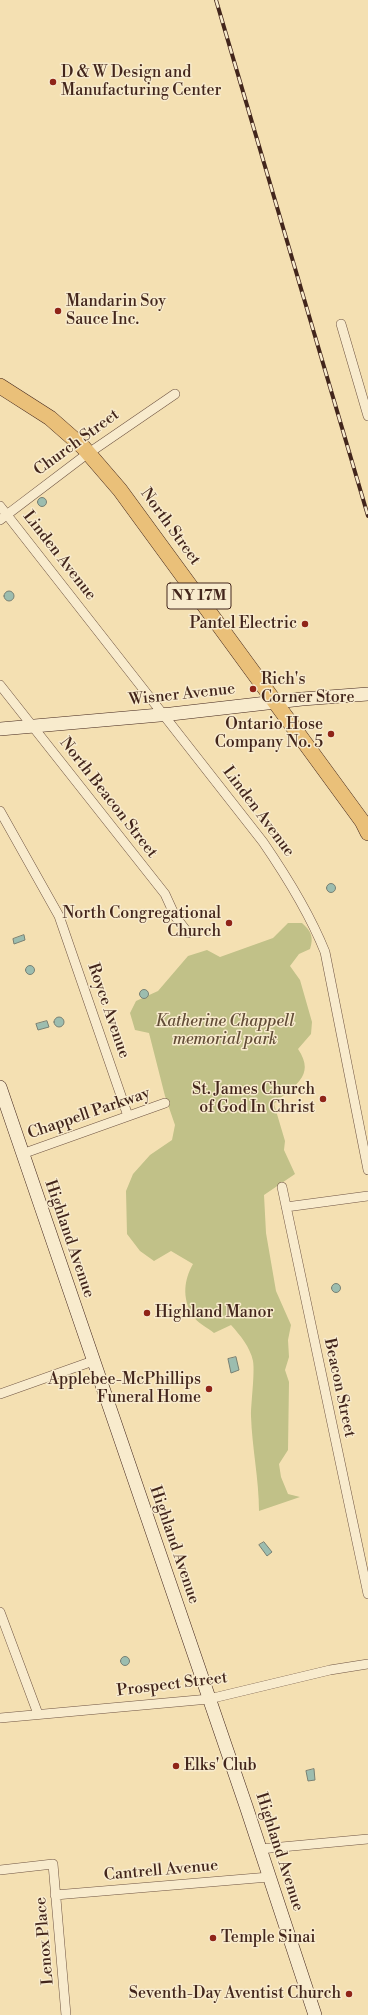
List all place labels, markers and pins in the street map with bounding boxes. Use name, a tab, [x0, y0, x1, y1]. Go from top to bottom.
place label: D & W Design and Manufacturing Center	[61, 63, 221, 101]
marker: D & W Design and Manufacturing Center	[48, 77, 58, 87]
place label: Mandarin Soy Sauce Inc.	[66, 292, 166, 330]
marker: Mandarin Soy Sauce Inc.	[53, 306, 63, 316]
place label: Pantel Electric	[189, 614, 297, 634]
marker: Pantel Electric	[300, 619, 310, 629]
place label: Rich's Corner Store	[261, 670, 354, 708]
marker: Rich's Corner Store	[248, 684, 258, 694]
place label: Ontario Hose Company No. 5	[215, 715, 323, 753]
marker: Ontario Hose Company No. 5	[326, 729, 336, 739]
place label: North Congregational Church	[63, 904, 221, 942]
marker: North Congregational Church	[224, 918, 234, 928]
place label: St. James Church of God In Christ	[192, 1080, 315, 1118]
marker: St. James Church of God In Christ	[318, 1094, 328, 1104]
place label: Highland Manor	[155, 1303, 273, 1323]
marker: Highland Manor	[142, 1308, 152, 1318]
place label: Applebee-McPhillips Funeral Home	[48, 1370, 201, 1408]
marker: Applebee-McPhillips Funeral Home	[204, 1384, 214, 1394]
place label: Elks' Club	[184, 1756, 257, 1776]
marker: Elks' Club	[171, 1761, 181, 1771]
place label: Temple Sinai	[221, 1928, 316, 1948]
marker: Temple Sinai	[208, 1933, 218, 1943]
place label: Seventh-Day Aventist Church	[129, 1984, 341, 2004]
marker: Seventh-Day Aventist Church	[344, 1989, 354, 1999]

